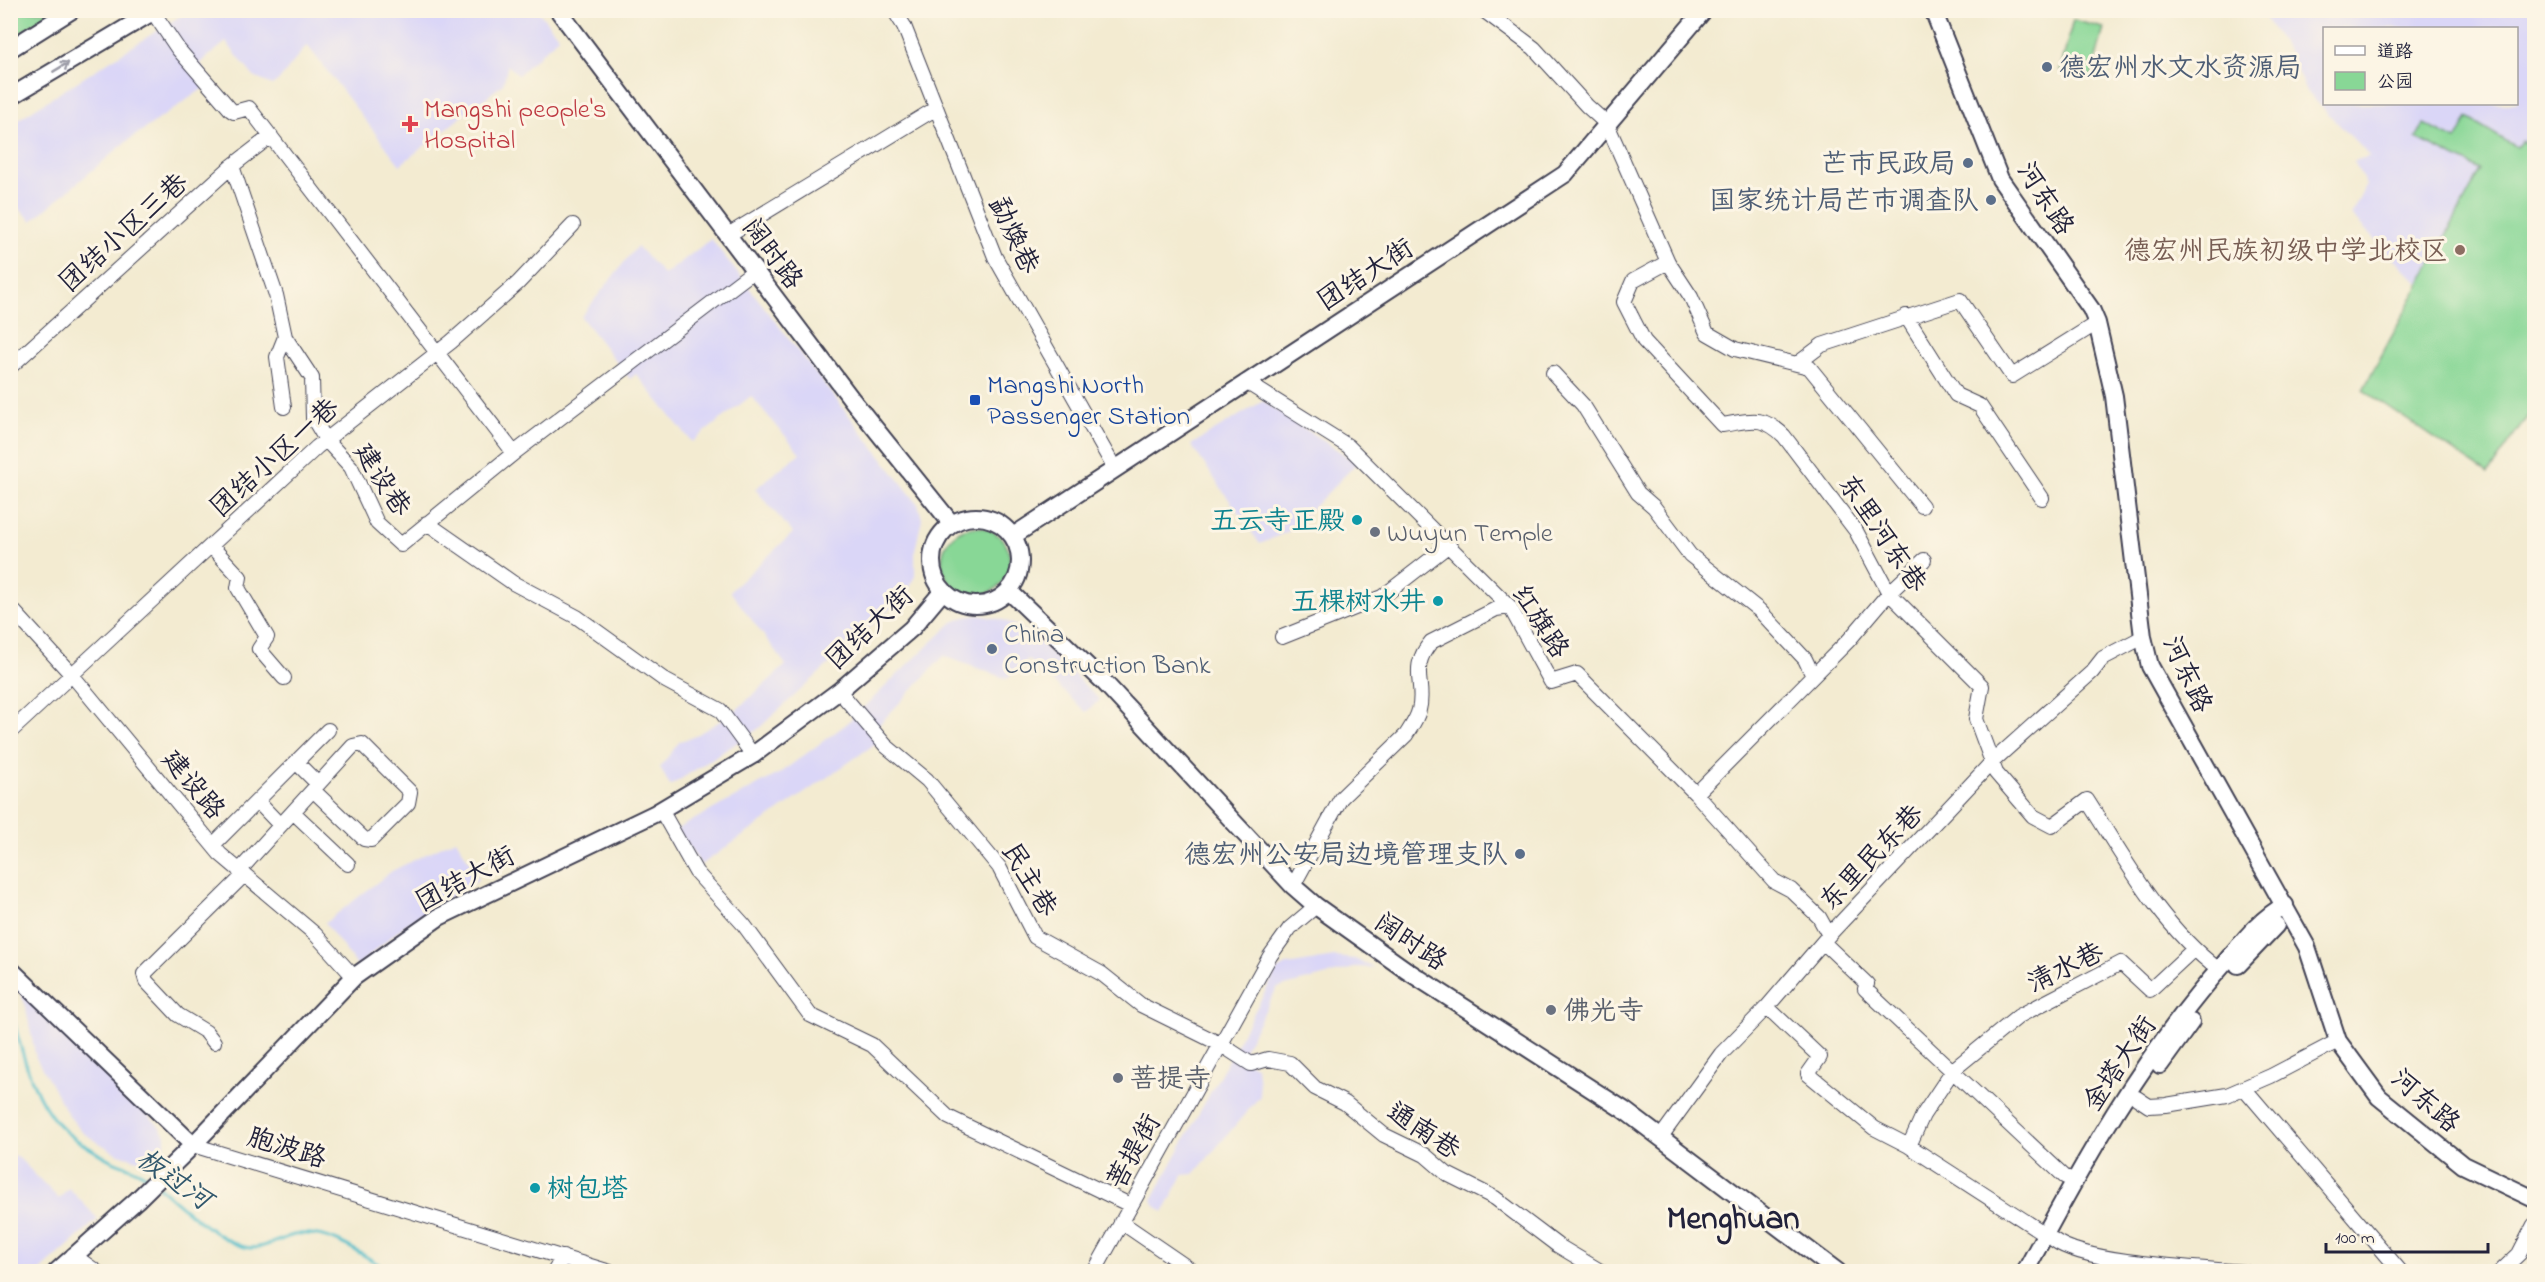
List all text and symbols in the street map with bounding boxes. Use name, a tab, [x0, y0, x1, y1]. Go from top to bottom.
legend	[2323, 27, 2518, 105]
text: 道路	[2377, 40, 2413, 66]
place label: 德宏州水文水资源局	[2059, 50, 2302, 89]
marker: 德宏州水文水资源局	[2040, 60, 2054, 74]
one-way arrow	[52, 61, 69, 73]
text: 公园	[2377, 70, 2413, 96]
place label: Mangshi people's Hospital	[424, 91, 607, 161]
marker: Mangshi people's Hospital	[401, 115, 419, 133]
place label: 芒市民政局	[1821, 146, 1956, 185]
street label: 河东路	[2005, 155, 2082, 244]
marker: 芒市民政局	[1961, 156, 1975, 170]
street label: 团结小区三巷	[51, 165, 198, 303]
place label: 国家统计局芒市调查队	[1709, 183, 1979, 222]
street label: 勐焕巷	[978, 191, 1048, 281]
marker: 国家统计局芒市调查队	[1984, 193, 1998, 207]
street label: 阔时路	[731, 210, 811, 299]
street label: 团结大街	[1310, 230, 1422, 322]
place label: 德宏州民族初级中学北校区	[2124, 233, 2448, 272]
marker: 德宏州民族初级中学北校区	[2453, 243, 2467, 257]
place label: Mangshi North Passenger Station	[987, 367, 1190, 437]
street label: 团结小区一巷	[202, 390, 349, 528]
marker: Mangshi North Passenger Station	[968, 393, 982, 407]
street label: 建设巷	[342, 436, 419, 525]
street label: 东里河东巷	[1827, 468, 1935, 601]
place label: 五云寺正殿	[1210, 503, 1345, 542]
marker: 五云寺正殿	[1350, 513, 1364, 527]
place label: Wuyun Temple	[1387, 515, 1554, 554]
marker: Wuyun Temple	[1368, 525, 1382, 539]
street label: 团结大街	[818, 578, 923, 680]
street label: 红旗路	[1500, 578, 1577, 667]
place label: 五棵树水井	[1291, 584, 1426, 623]
marker: 五棵树水井	[1431, 594, 1445, 608]
place label: China Construction Bank	[1004, 616, 1211, 686]
street label: 河东路	[2151, 630, 2221, 720]
marker: China Construction Bank	[985, 642, 999, 656]
street label: 建设路	[151, 742, 233, 829]
street label: 东里民东巷	[1812, 797, 1934, 921]
street label: 民主巷	[990, 836, 1065, 925]
place label: 德宏州公安局边境管理支队	[1184, 837, 1508, 876]
street label: 团结大街	[409, 838, 523, 923]
marker: 德宏州公安局边境管理支队	[1513, 847, 1527, 861]
street label: 阔时路	[1365, 904, 1454, 982]
street label: 清水巷	[2021, 934, 2111, 1005]
place label: 佛光寺	[1563, 993, 1644, 1032]
marker: 佛光寺	[1544, 1003, 1558, 1017]
street label: 金塔大街	[2075, 1009, 2167, 1120]
place label: 菩提寺	[1130, 1061, 1211, 1100]
street label: 河东路	[2381, 1061, 2468, 1143]
marker: 菩提寺	[1111, 1071, 1125, 1085]
street label: 通南巷	[1378, 1094, 1467, 1171]
street label: 菩提街	[1098, 1107, 1172, 1197]
street label: 胞波路	[242, 1119, 331, 1180]
water label: 板过河	[127, 1140, 222, 1224]
place label: 树包塔	[547, 1171, 628, 1210]
marker: 树包塔	[528, 1181, 542, 1195]
district label: Menghuan	[1666, 1196, 1800, 1245]
scale bar	[2326, 1216, 2488, 1254]
text: 100 m	[2335, 1226, 2375, 1252]

